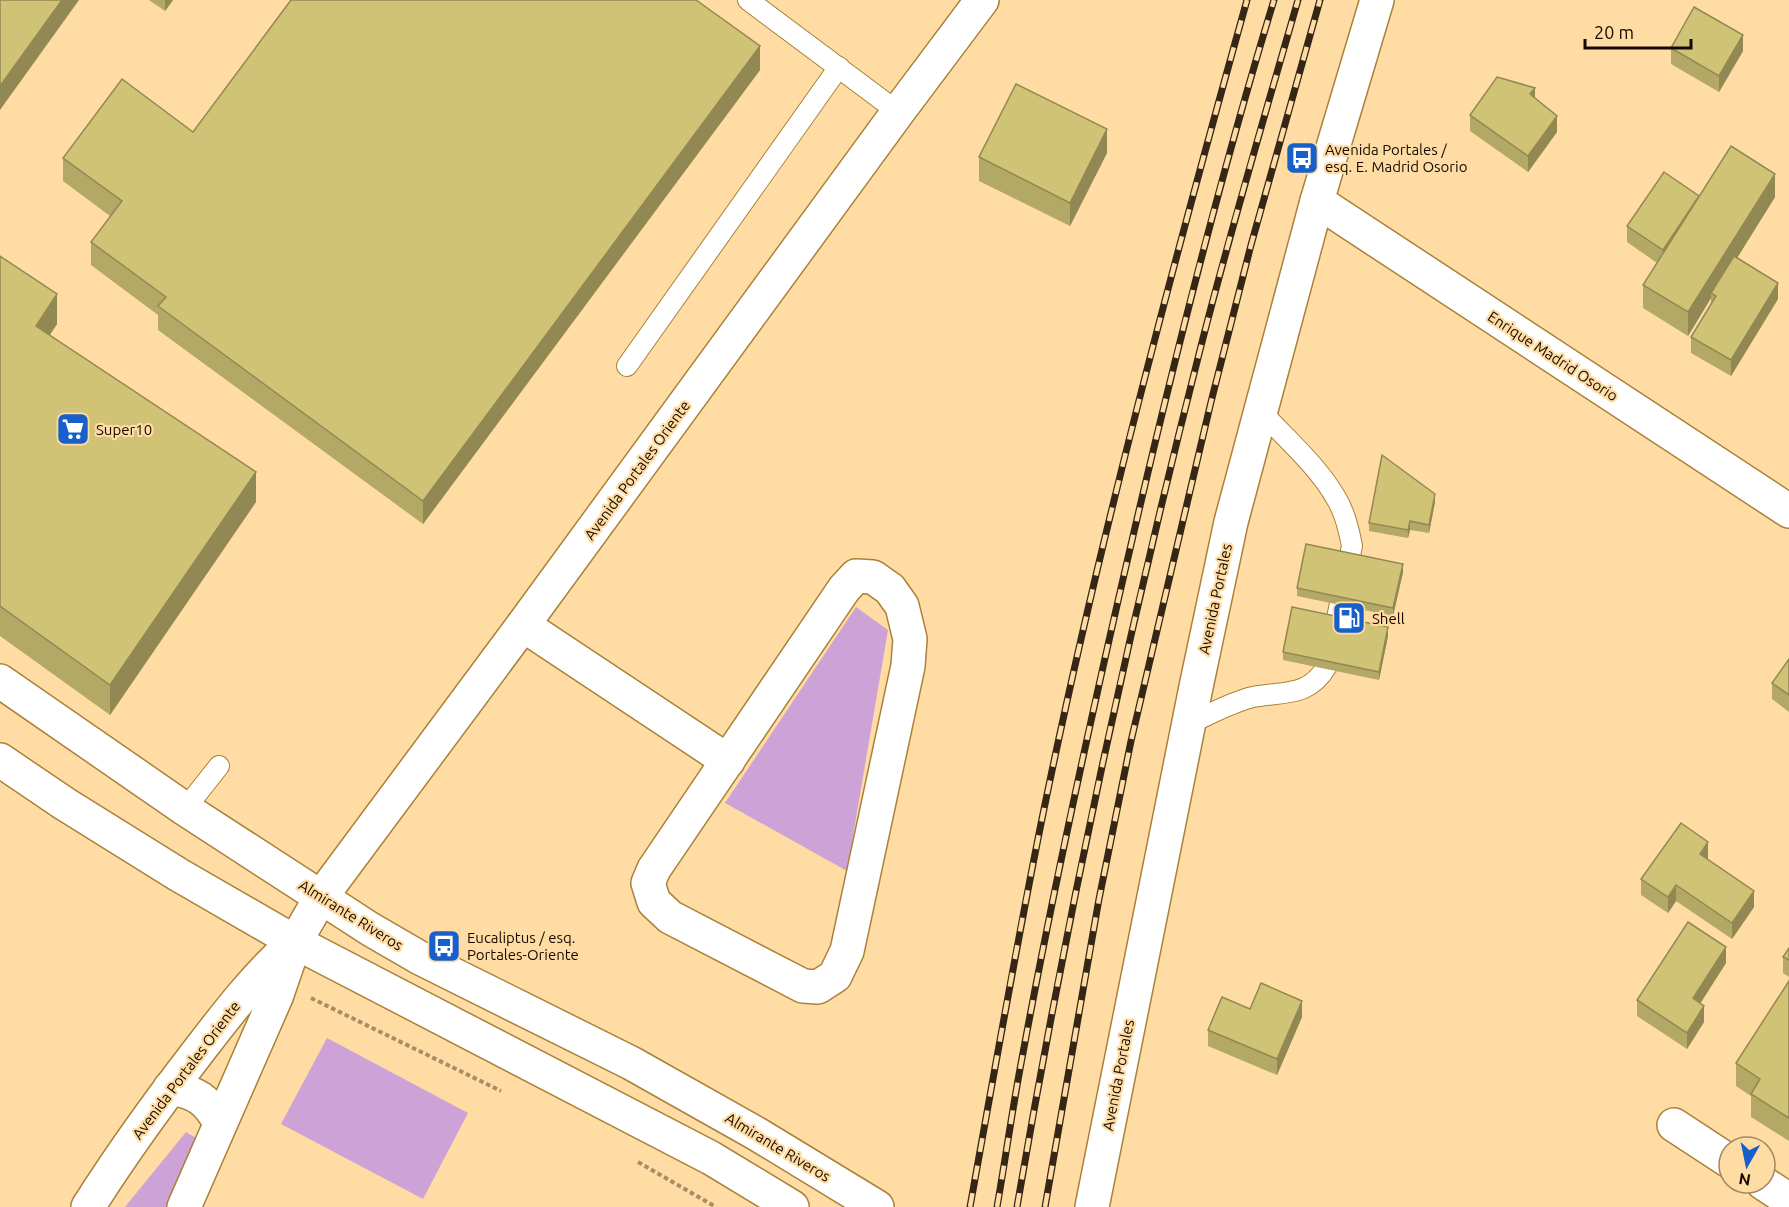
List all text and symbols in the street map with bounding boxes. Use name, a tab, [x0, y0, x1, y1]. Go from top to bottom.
scale bar	[1585, 12, 1692, 50]
text: 20 m	[1594, 22, 1634, 42]
bus stop icon: Avenida Portales / esq. E. Madrid Osorio	[1284, 140, 1320, 176]
place label: Avenida Portales / esq. E. Madrid Osorio	[1325, 141, 1467, 175]
street label: Enrique Madrid Osorio	[1485, 308, 1621, 404]
street label: Avenida Portales Oriente	[581, 397, 693, 543]
supermarket icon: Super10	[55, 411, 91, 447]
place label: Super10	[96, 421, 152, 438]
street label: Avenida Portales	[1195, 542, 1235, 656]
fuel station icon: Shell	[1331, 600, 1367, 636]
place label: Shell	[1372, 610, 1405, 627]
street label: Almirante Riveros	[296, 876, 406, 954]
bus stop icon: Eucaliptus / esq. Portales-Oriente	[426, 928, 462, 964]
place label: Eucaliptus / esq. Portales-Oriente	[467, 929, 579, 963]
street label: Avenida Portales Oriente	[129, 998, 243, 1142]
street label: Avenida Portales	[1099, 1018, 1137, 1132]
street label: Almirante Riveros	[722, 1109, 834, 1185]
north arrow	[1717, 1135, 1777, 1195]
text: N	[1737, 1170, 1752, 1190]

